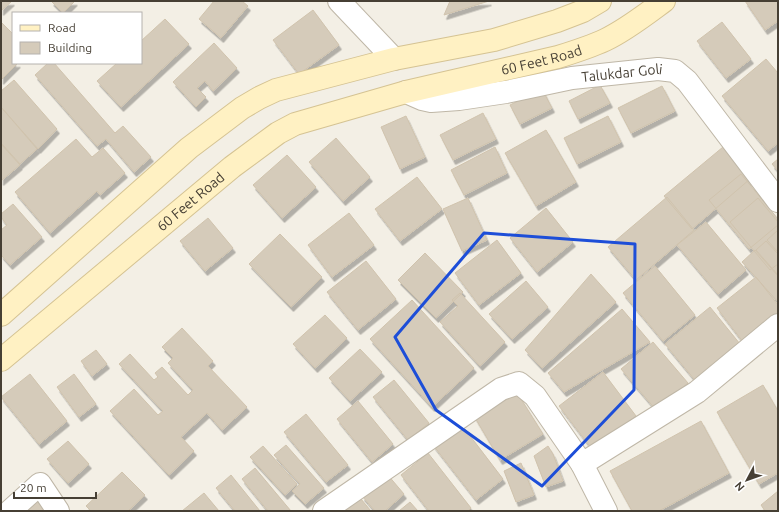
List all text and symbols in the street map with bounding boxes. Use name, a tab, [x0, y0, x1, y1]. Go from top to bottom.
legend	[12, 12, 142, 64]
text: Road	[48, 21, 76, 34]
text: Building	[48, 41, 92, 54]
street label: 60 Feet Road	[499, 42, 584, 78]
street label: Talukdar Goli	[581, 61, 663, 85]
street label: 60 Feet Road	[154, 169, 227, 234]
north arrow	[727, 460, 767, 500]
scale bar	[14, 474, 96, 500]
text: N	[732, 480, 747, 494]
text: 20 m	[20, 481, 47, 494]

